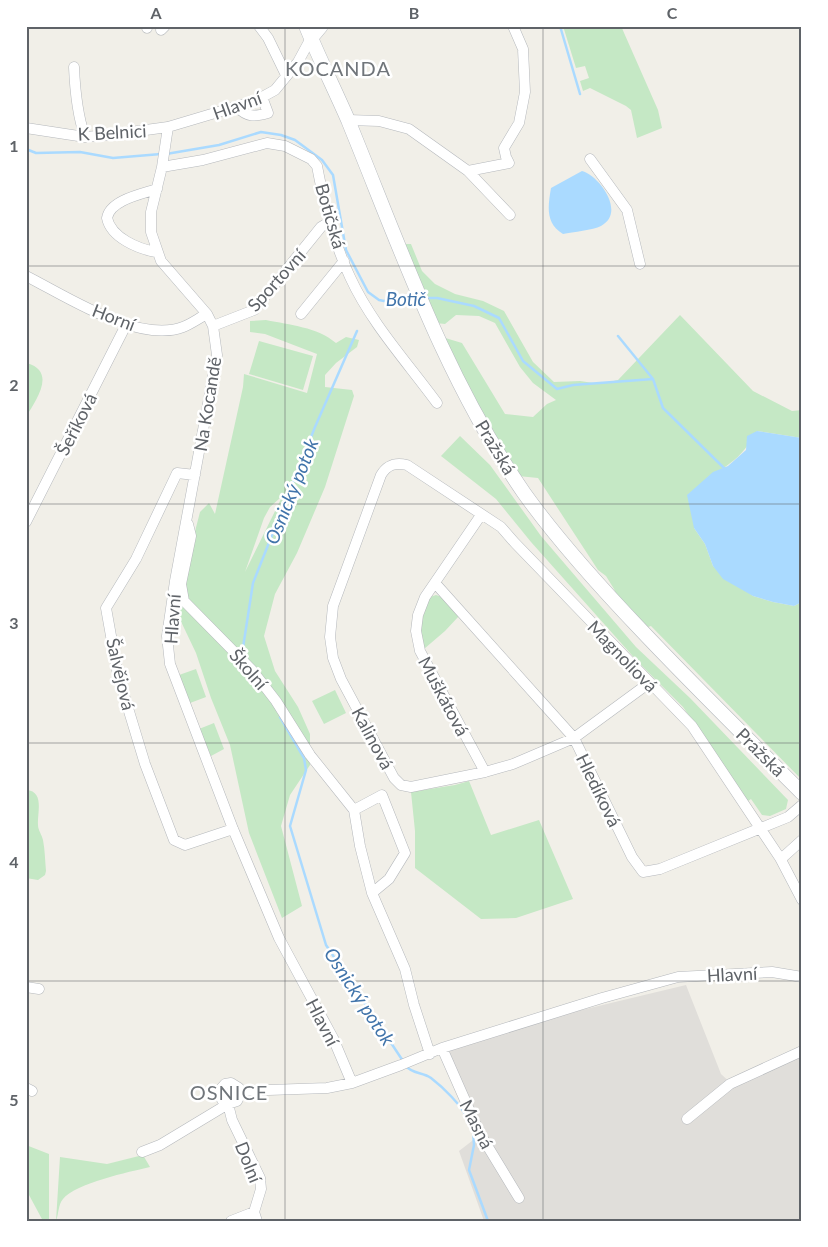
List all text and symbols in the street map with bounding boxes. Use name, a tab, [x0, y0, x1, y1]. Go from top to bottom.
text: A	[149, 3, 162, 22]
text: B	[409, 3, 419, 22]
text: C	[667, 3, 678, 22]
district label: KOCANDA	[285, 56, 391, 80]
street label: Hlavní	[210, 86, 265, 124]
street label: K Belnici	[77, 119, 147, 145]
text: 1	[9, 136, 19, 155]
street label: Botičská	[311, 181, 351, 251]
street label: Sportovní	[242, 244, 310, 316]
water label: Botič	[386, 287, 427, 310]
street label: Horní	[89, 299, 139, 336]
street label: Na Kocandě	[189, 355, 225, 453]
text: 2	[9, 375, 19, 394]
street label: Šeříková	[51, 389, 101, 459]
street label: Pražská	[471, 416, 521, 478]
water label: Osnický potok	[259, 434, 323, 547]
street label: Hlavní	[159, 592, 185, 645]
text: 3	[9, 613, 19, 632]
street label: Magnoliová	[583, 615, 663, 697]
street label: Šalvějová	[102, 636, 140, 712]
street label: Školní	[225, 644, 273, 694]
street label: Muškátová	[414, 653, 474, 739]
street label: Kalinová	[347, 703, 399, 773]
street label: Pražská	[732, 723, 790, 781]
street label: Hledíková	[572, 750, 626, 830]
text: 4	[9, 852, 19, 871]
water label: Osnický potok	[320, 943, 401, 1050]
street label: Hlavní	[706, 962, 758, 986]
street label: Hlavní	[302, 995, 345, 1050]
district label: OSNICE	[190, 1080, 268, 1104]
text: 5	[9, 1090, 19, 1109]
street label: Masná	[455, 1096, 499, 1152]
street label: Dolní	[231, 1138, 267, 1186]

